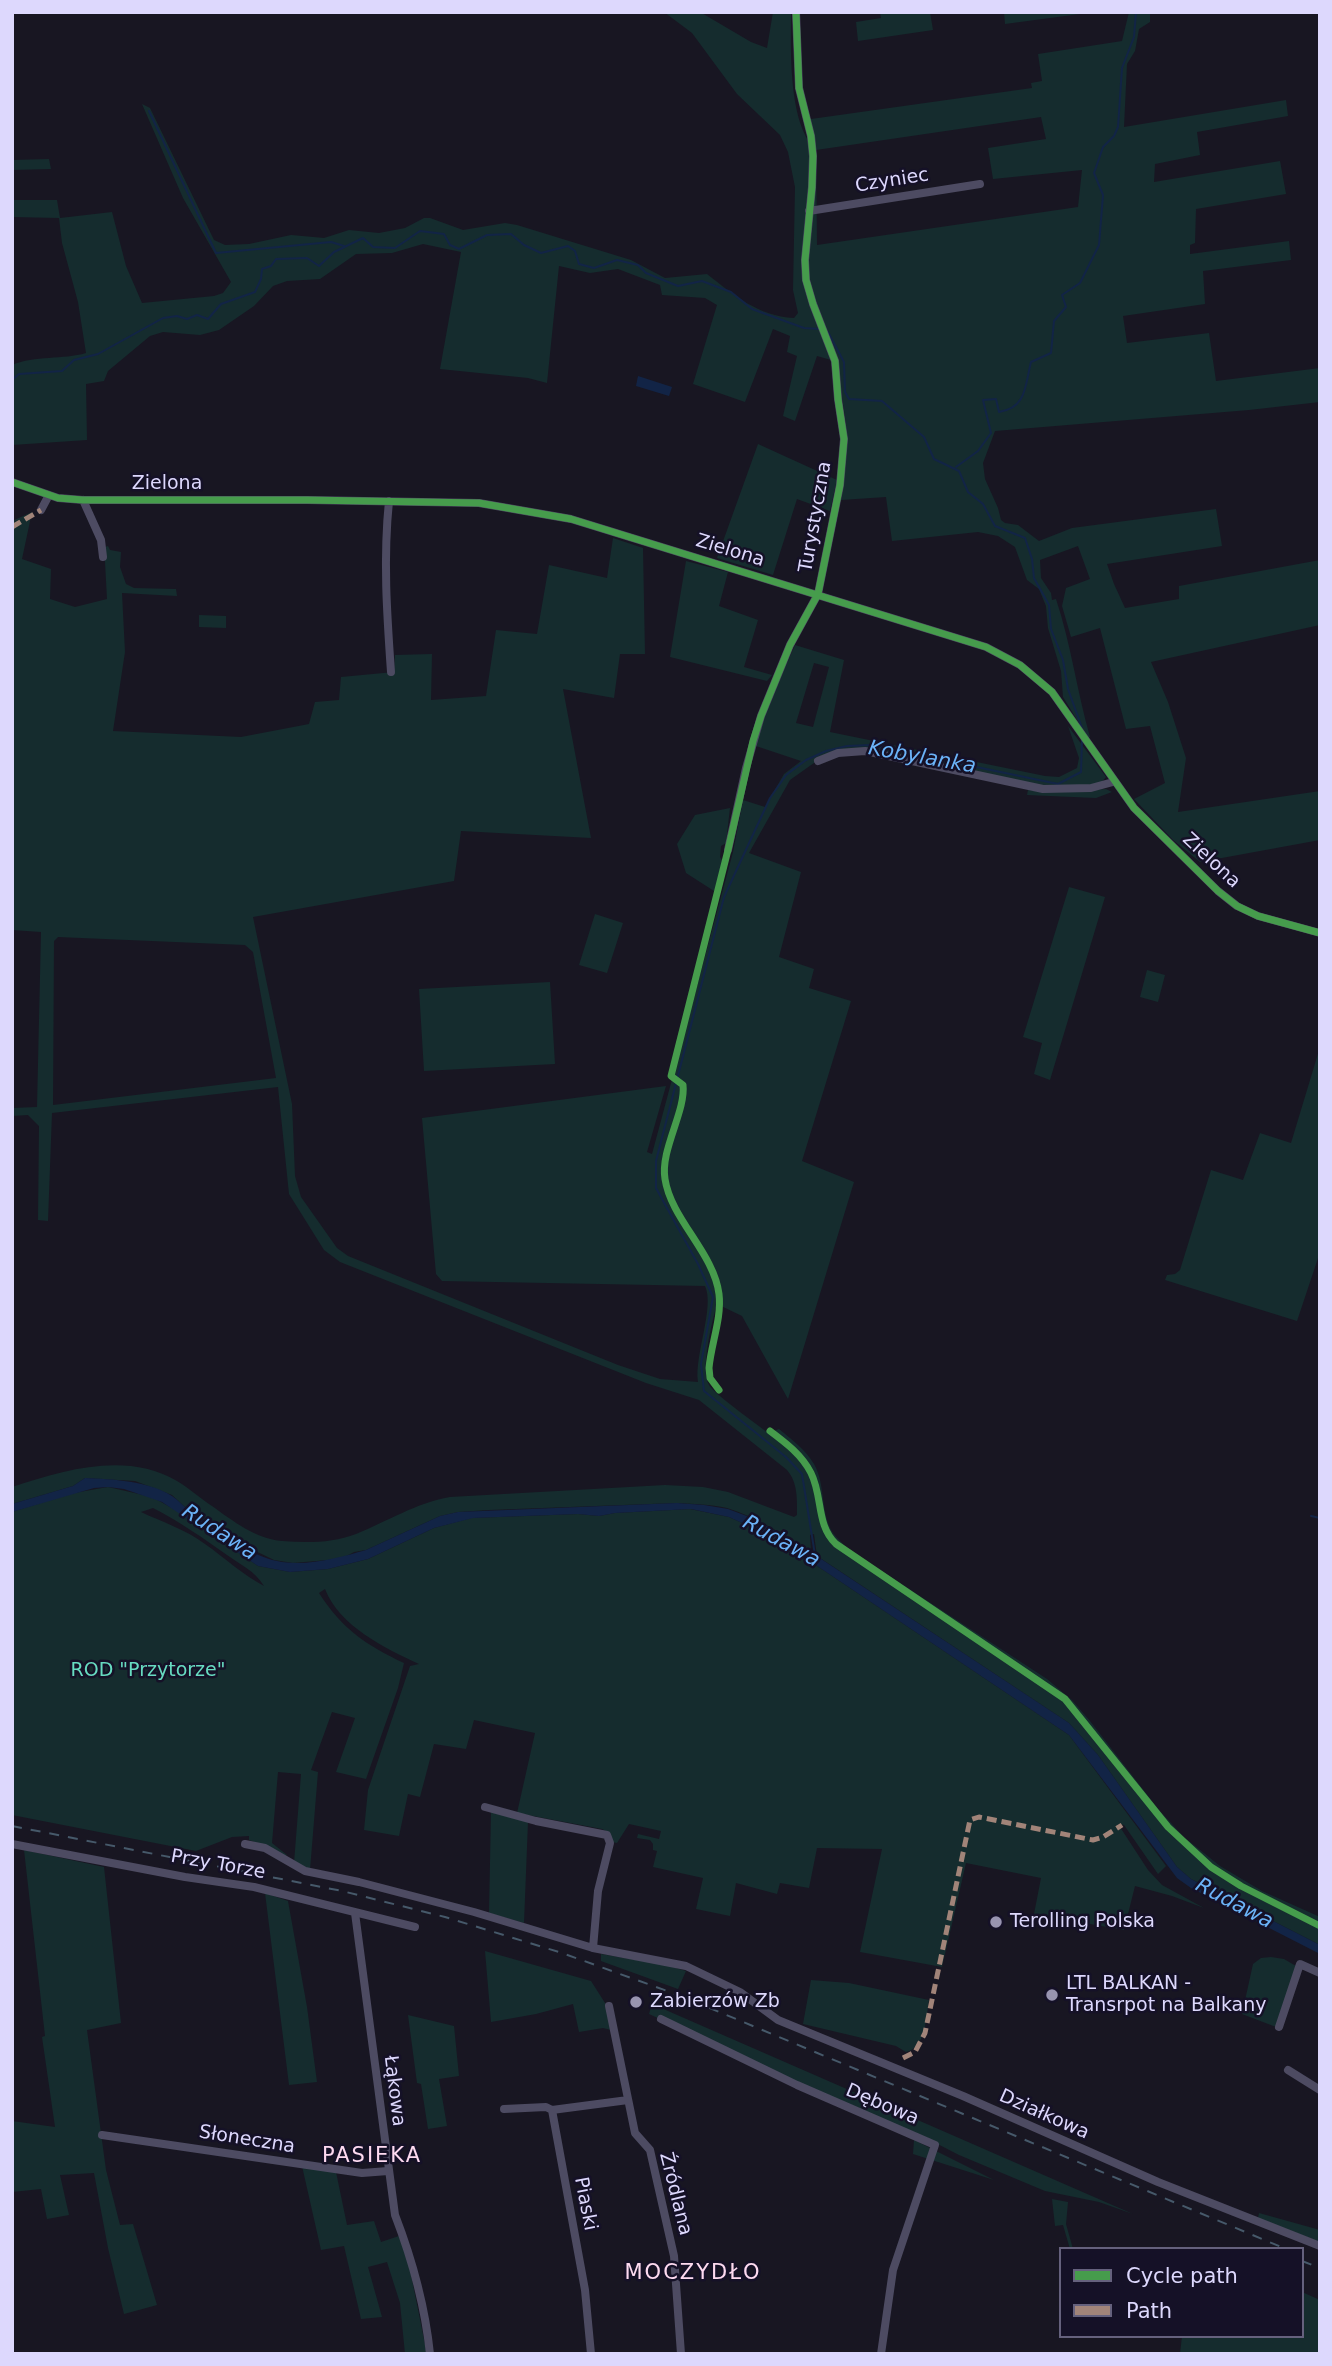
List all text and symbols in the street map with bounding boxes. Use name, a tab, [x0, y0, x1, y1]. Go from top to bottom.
street label: Czyniec	[854, 164, 930, 198]
street label: Turystyczna	[795, 460, 837, 574]
street label: Zielona	[132, 473, 202, 495]
street label: Zielona	[693, 530, 767, 572]
water label: Kobylanka	[866, 736, 978, 780]
street label: Zielona	[1177, 829, 1245, 893]
water label: Rudawa	[177, 1500, 261, 1566]
water label: Rudawa	[738, 1511, 824, 1573]
park label: ROD "Przytorze"	[70, 1660, 226, 1682]
street label: Przy Torze	[169, 1845, 267, 1885]
water label: Rudawa	[1191, 1873, 1277, 1935]
place label: Terolling Polska	[1010, 1911, 1155, 1933]
marker: Terolling Polska	[988, 1914, 1004, 1930]
place label: LTL BALKAN - Transrpot na Balkany	[1066, 1973, 1266, 2017]
marker: LTL BALKAN - Transrpot na Balkany	[1044, 1987, 1060, 2003]
place label: Zabierzów Zb	[650, 1991, 780, 2013]
marker: Zabierzów Zb	[628, 1994, 644, 2010]
street label: Łąkowa	[378, 2054, 410, 2128]
street label: Dębowa	[842, 2079, 922, 2131]
street label: Działkowa	[995, 2085, 1093, 2145]
street label: Słoneczna	[197, 2121, 297, 2159]
district label: PASIEKA	[323, 2144, 421, 2170]
street label: Źródlana	[654, 2150, 696, 2238]
street label: Piaski	[569, 2175, 601, 2233]
legend	[1059, 2247, 1304, 2338]
district label: MOCZYDŁO	[625, 2261, 761, 2287]
text: Cycle path	[1126, 2264, 1238, 2288]
text: Path	[1126, 2299, 1172, 2323]

